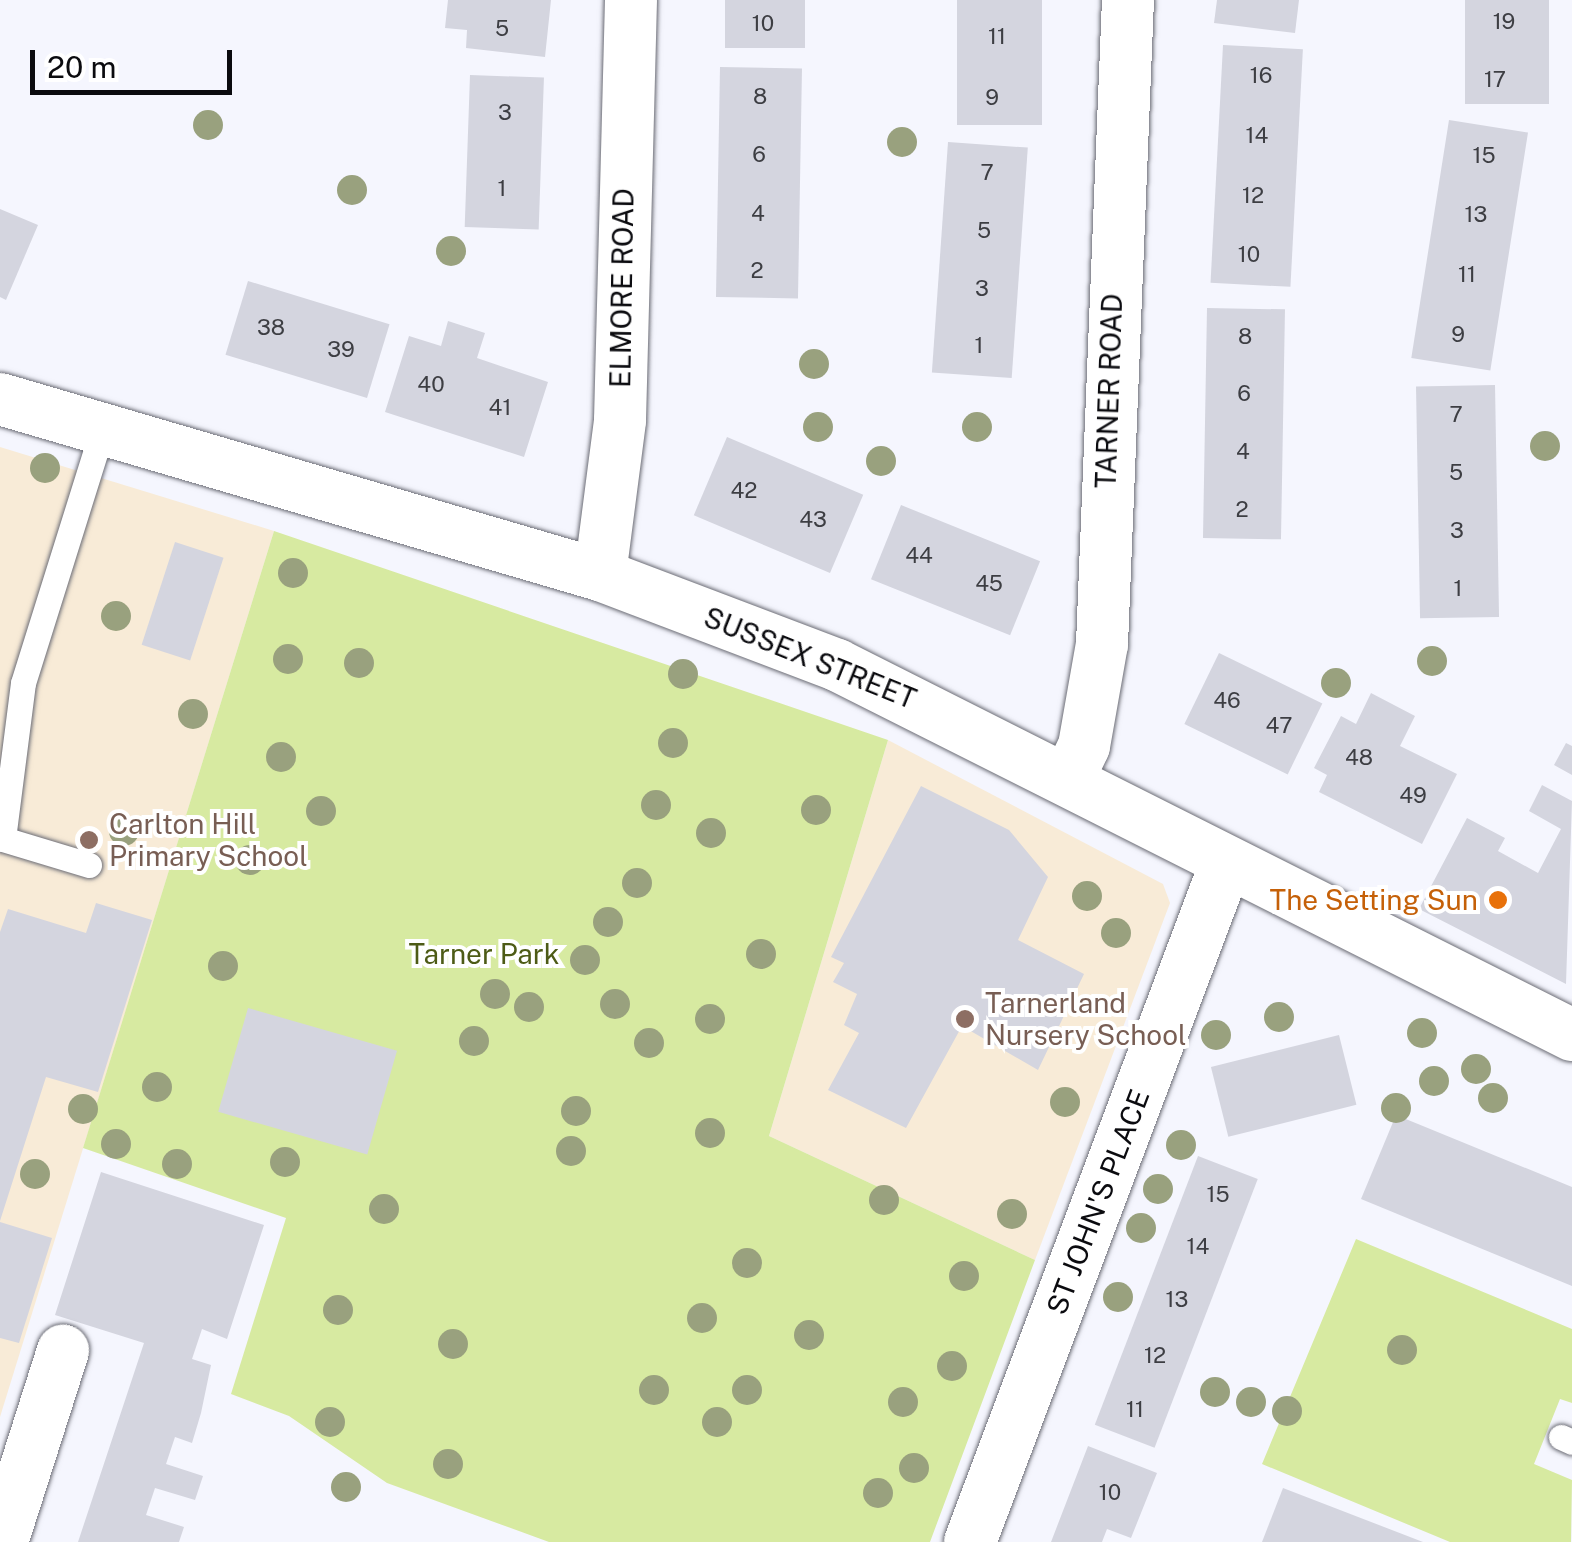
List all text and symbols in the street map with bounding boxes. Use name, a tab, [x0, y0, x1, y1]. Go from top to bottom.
house number: 19	[1493, 9, 1515, 35]
house number: 10	[752, 11, 774, 37]
house number: 5	[495, 16, 509, 42]
house number: 11	[988, 24, 1006, 50]
scale bar	[35, 30, 238, 92]
text: 20 m	[47, 49, 116, 85]
house number: 16	[1250, 63, 1272, 89]
house number: 17	[1484, 67, 1506, 93]
house number: 8	[753, 84, 767, 110]
house number: 9	[985, 85, 999, 111]
house number: 3	[498, 100, 512, 126]
house number: 14	[1246, 123, 1268, 149]
house number: 6	[752, 142, 766, 168]
house number: 15	[1472, 143, 1496, 169]
house number: 7	[980, 160, 994, 186]
house number: 1	[498, 176, 506, 202]
house number: 12	[1242, 183, 1264, 209]
street label: ELMORE ROAD	[603, 188, 641, 388]
house number: 4	[751, 201, 765, 227]
house number: 13	[1465, 202, 1487, 228]
house number: 5	[977, 218, 991, 244]
house number: 10	[1238, 242, 1260, 268]
house number: 2	[750, 258, 764, 284]
house number: 11	[1458, 262, 1476, 288]
house number: 3	[975, 276, 989, 302]
street label: TARNER ROAD	[1089, 293, 1129, 489]
house number: 38	[257, 315, 285, 341]
house number: 9	[1451, 322, 1465, 348]
house number: 8	[1238, 324, 1252, 350]
house number: 1	[975, 333, 983, 359]
house number: 39	[327, 337, 355, 363]
house number: 40	[417, 372, 445, 398]
house number: 6	[1237, 381, 1251, 407]
house number: 41	[489, 395, 511, 421]
house number: 7	[1449, 402, 1463, 428]
house number: 4	[1236, 439, 1250, 465]
house number: 5	[1449, 460, 1463, 486]
house number: 42	[731, 478, 757, 504]
house number: 2	[1235, 497, 1249, 523]
house number: 43	[799, 507, 827, 533]
house number: 3	[1450, 518, 1464, 544]
house number: 44	[905, 543, 933, 569]
house number: 45	[975, 571, 1003, 597]
house number: 1	[1454, 576, 1462, 602]
street label: SUSSEX STREET	[699, 600, 921, 716]
house number: 46	[1213, 688, 1241, 714]
house number: 47	[1265, 713, 1293, 739]
house number: 48	[1345, 745, 1373, 771]
house number: 49	[1399, 783, 1427, 809]
place label: Carlton Hill Primary School	[109, 807, 308, 873]
marker: Carlton Hill Primary School	[78, 829, 100, 851]
place label: The Setting Sun	[1269, 883, 1478, 917]
marker: The Setting Sun	[1487, 889, 1509, 911]
park label: Tarner Park	[409, 937, 559, 971]
place label: Tarnerland Nursery School	[985, 986, 1187, 1052]
marker: Tarnerland Nursery School	[954, 1008, 976, 1030]
street label: ST JOHN'S PLACE	[1040, 1085, 1156, 1319]
house number: 15	[1206, 1182, 1230, 1208]
house number: 14	[1187, 1234, 1209, 1260]
house number: 13	[1166, 1287, 1188, 1313]
house number: 12	[1144, 1343, 1166, 1369]
house number: 11	[1126, 1397, 1144, 1423]
house number: 10	[1099, 1480, 1121, 1506]

